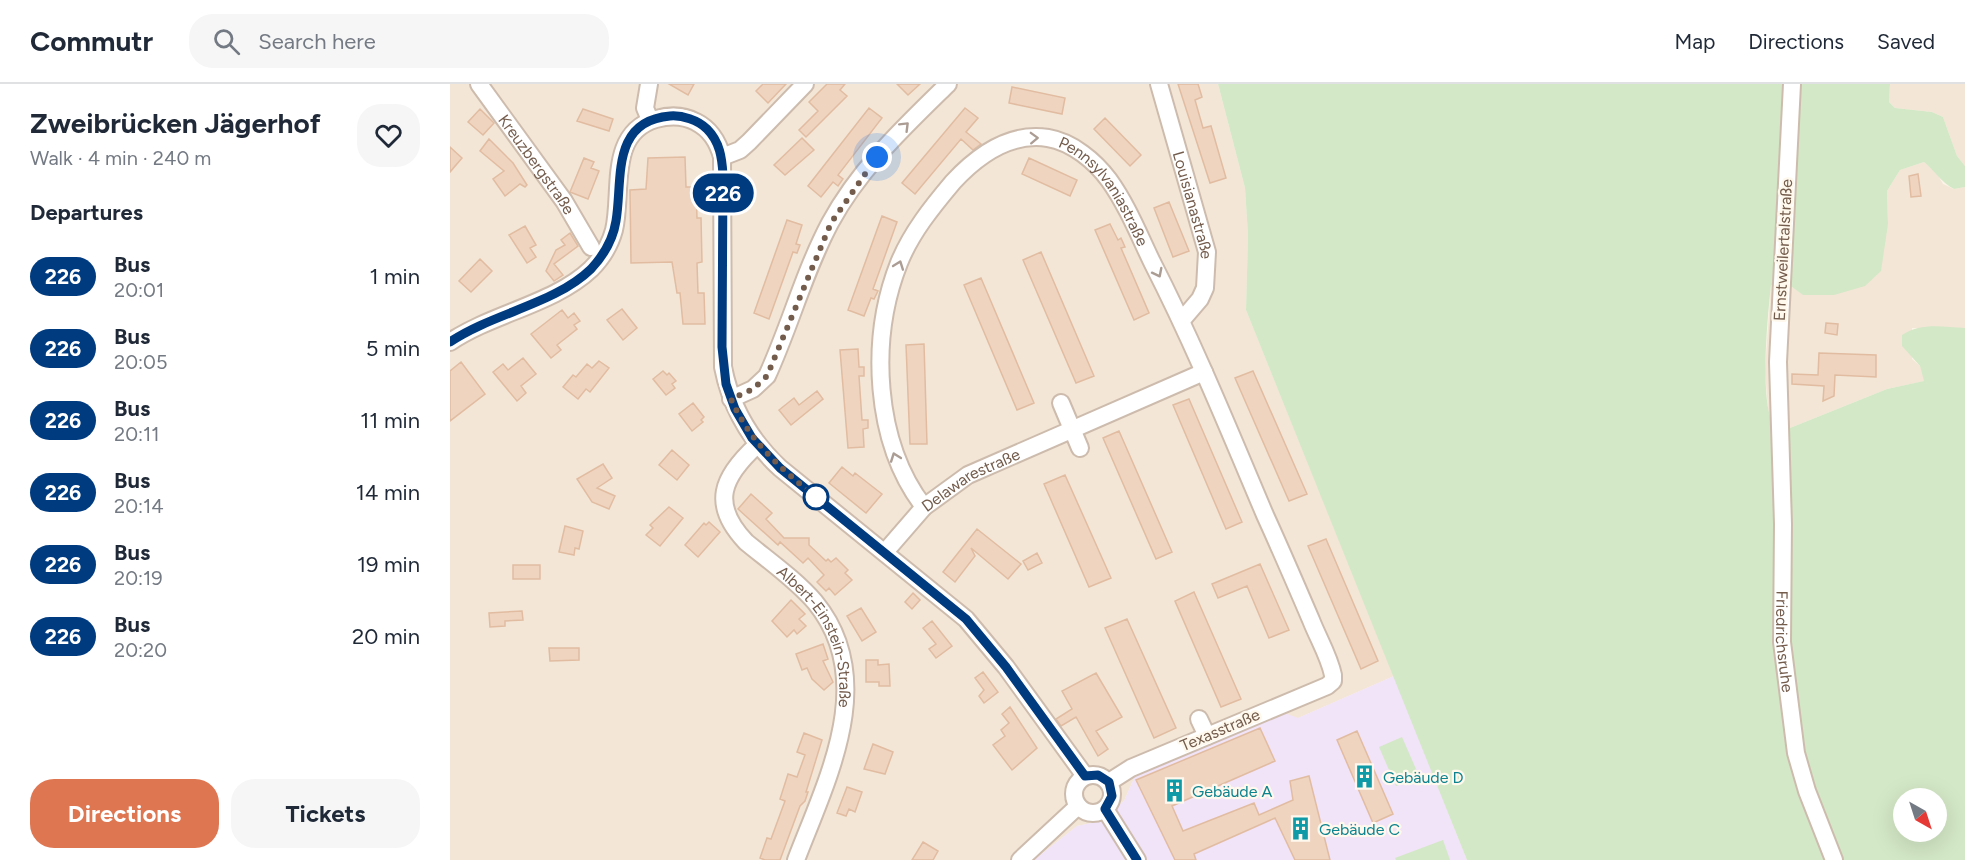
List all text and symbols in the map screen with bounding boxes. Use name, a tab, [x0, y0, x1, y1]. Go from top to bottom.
search box	[189, 14, 609, 68]
text: Commutr	[30, 24, 153, 58]
icon: search	[210, 25, 243, 58]
text: Search here	[258, 28, 376, 55]
text: Map	[1674, 29, 1715, 54]
text: Directions	[1748, 29, 1844, 54]
text: Saved	[1877, 29, 1935, 54]
button: heart	[357, 104, 420, 167]
text: Zweibrücken Jägerhof	[30, 106, 321, 140]
street label: Kreuzbergstraße	[495, 111, 579, 218]
one-way arrow	[897, 123, 908, 134]
one-way arrow	[1030, 132, 1039, 145]
street label: Pennsylvaniastraße	[1056, 132, 1153, 249]
your location	[862, 142, 892, 172]
text: Walk · 4 min · 240 m	[30, 146, 211, 170]
street label: Louisianastraße	[1169, 149, 1217, 260]
line badge: 226	[688, 174, 758, 212]
street label: Ernstweilertalstraße	[1770, 178, 1796, 322]
text: 226	[705, 181, 741, 206]
text: Departures	[30, 199, 143, 226]
text: Bus	[114, 251, 150, 278]
one-way arrow	[892, 261, 904, 272]
text: 1 min	[369, 263, 420, 290]
text: 226	[45, 264, 81, 289]
one-way arrow	[1151, 267, 1162, 278]
text: 20:01	[114, 278, 164, 302]
text: Bus	[114, 323, 150, 350]
text: 5 min	[366, 335, 420, 362]
text: 226	[45, 336, 81, 361]
text: 20:05	[114, 350, 167, 374]
text: Bus	[114, 395, 150, 422]
text: 11 min	[360, 407, 420, 434]
text: 226	[45, 408, 81, 433]
text: 20:11	[114, 422, 160, 446]
street label: Delawarestraße	[918, 444, 1023, 515]
one-way arrow	[890, 452, 902, 463]
text: Bus	[114, 467, 150, 494]
text: 14 min	[356, 479, 420, 506]
text: 226	[45, 480, 81, 505]
unlabelled marker	[803, 484, 829, 510]
text: 20:14	[114, 494, 164, 518]
text: Bus	[114, 539, 150, 566]
text: 19 min	[357, 551, 420, 578]
text: 226	[45, 552, 81, 577]
street label: Albert-Einstein-Straße	[773, 561, 855, 709]
text: 20:19	[114, 566, 163, 590]
street label: Friedrichsruhe	[1772, 590, 1798, 694]
text: Bus	[114, 611, 150, 638]
text: 20 min	[352, 623, 420, 650]
text: 226	[45, 624, 81, 649]
text: 20:20	[114, 638, 167, 662]
street label: Texasstraße	[1177, 705, 1263, 755]
building icon: Gebäude D	[1352, 764, 1378, 790]
place label: Gebäude D	[1383, 768, 1463, 787]
building icon: Gebäude A	[1161, 778, 1187, 804]
button: Directions	[30, 779, 219, 848]
button: Tickets	[231, 779, 420, 848]
place label: Gebäude A	[1192, 782, 1272, 801]
north arrow	[1893, 788, 1947, 842]
map controls	[1893, 788, 1947, 842]
building icon: Gebäude C	[1288, 816, 1314, 842]
place label: Gebäude C	[1319, 820, 1400, 839]

